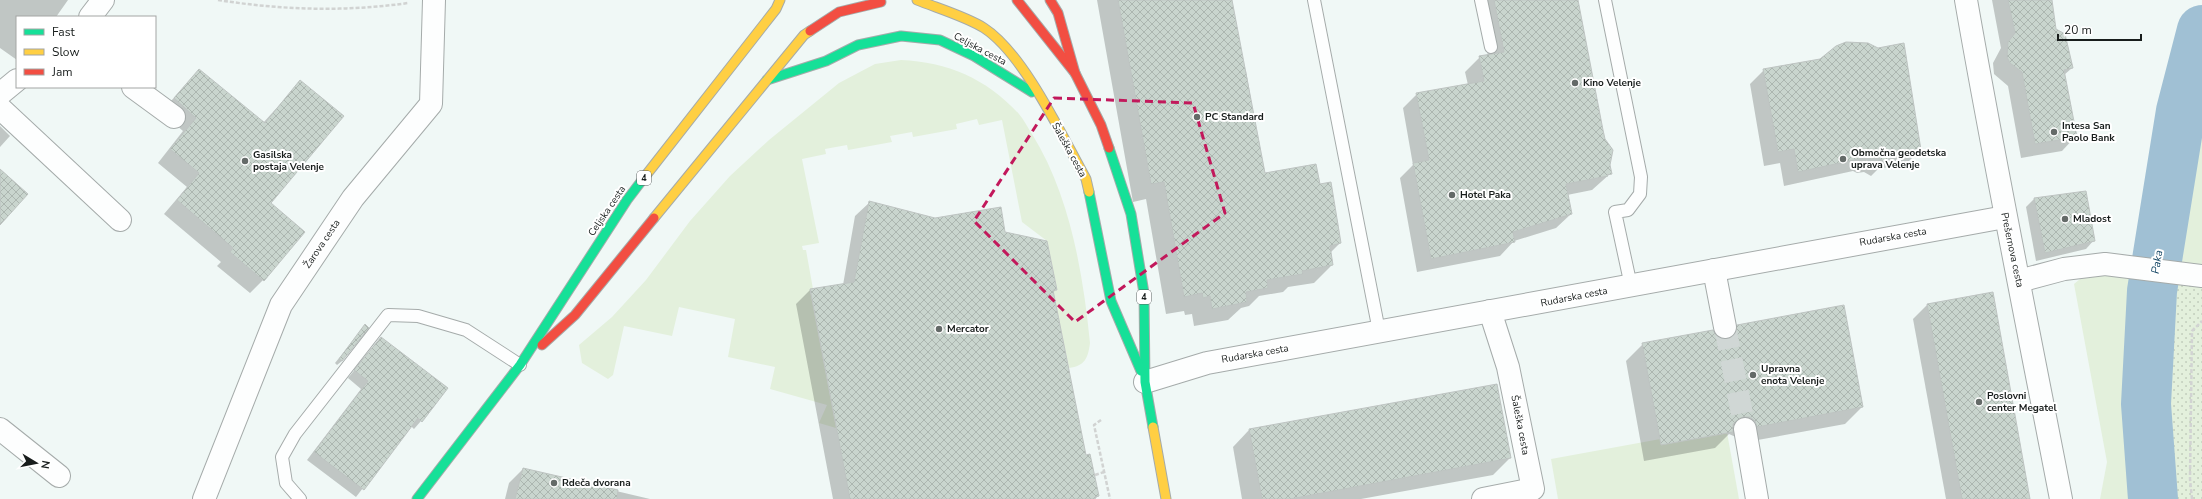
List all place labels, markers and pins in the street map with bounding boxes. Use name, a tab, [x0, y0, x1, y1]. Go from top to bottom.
place label: Kino Velenje	[1583, 76, 1641, 90]
marker: Kino Velenje	[1570, 78, 1580, 88]
place label: PC Standard	[1205, 110, 1264, 124]
marker: PC Standard	[1192, 112, 1202, 122]
place label: Intesa San Paolo Bank	[2062, 119, 2115, 145]
marker: Intesa San Paolo Bank	[2049, 127, 2059, 137]
place label: Območna geodetska uprava Velenje	[1851, 146, 1946, 172]
place label: Gasilska postaja Velenje	[253, 148, 325, 174]
marker: Območna geodetska uprava Velenje	[1838, 154, 1848, 164]
marker: Gasilska postaja Velenje	[240, 156, 250, 166]
place label: Hotel Paka	[1460, 188, 1511, 202]
marker: Hotel Paka	[1447, 190, 1457, 200]
place label: Mladost	[2073, 212, 2111, 226]
marker: Mladost	[2060, 214, 2070, 224]
place label: Mercator	[947, 322, 989, 336]
marker: Mercator	[934, 324, 944, 334]
place label: Upravna enota Velenje	[1761, 362, 1825, 388]
marker: Upravna enota Velenje	[1748, 370, 1758, 380]
place label: Poslovni center Megatel	[1987, 389, 2058, 415]
marker: Poslovni center Megatel	[1974, 397, 1984, 407]
place label: Rdeča dvorana	[562, 476, 631, 490]
marker: Rdeča dvorana	[549, 478, 559, 488]

